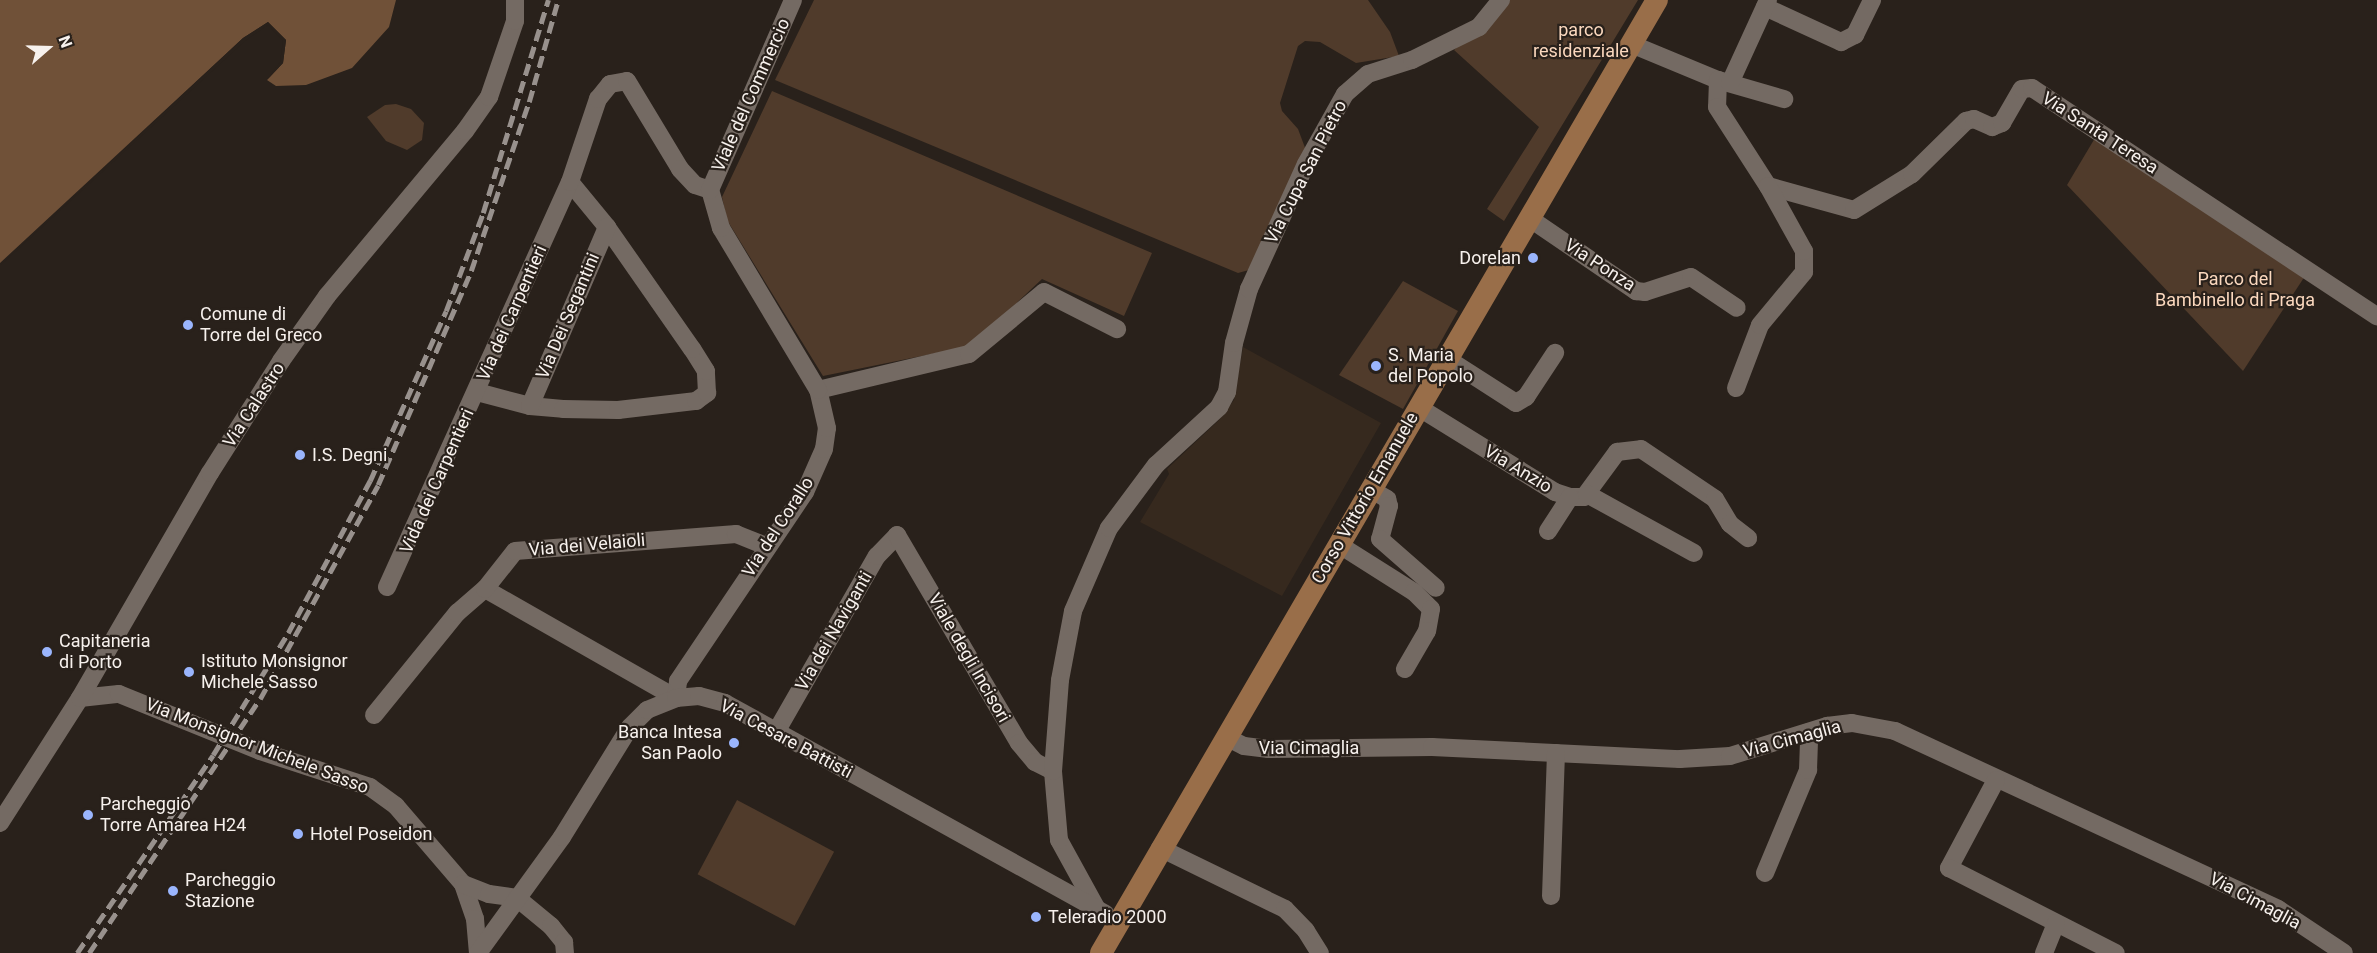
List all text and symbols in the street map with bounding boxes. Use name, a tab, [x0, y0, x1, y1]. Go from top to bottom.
street label: Viale del Commercio	[707, 15, 795, 175]
north arrow	[18, 18, 78, 78]
park label: parco residenziale	[1533, 20, 1629, 63]
text: N	[55, 33, 76, 50]
street label: Via Santa Teresa	[2038, 87, 2162, 179]
street label: Via Cupa San Pietro	[1260, 97, 1352, 247]
street label: Via Ponza	[1560, 234, 1640, 296]
street label: Via dei Carpentieri	[472, 242, 552, 384]
place label: Dorelan	[1459, 247, 1521, 269]
street label: Via Dei Segantini	[532, 250, 604, 382]
marker: Dorelan	[1526, 251, 1540, 265]
park label: Parco del Bambinello di Praga	[2155, 269, 2315, 312]
place label: Comune di Torre del Greco	[200, 304, 322, 346]
marker: Comune di Torre del Greco	[181, 318, 195, 332]
place label: S. Maria del Popolo	[1388, 345, 1473, 388]
street label: Via Calastro	[218, 358, 290, 452]
marker: S. Maria del Popolo	[1369, 359, 1383, 373]
street label: Vida dei Carpentieri	[395, 405, 479, 557]
street label: Corso Vittorio Emanuele	[1307, 409, 1423, 587]
street label: Via Anzio	[1480, 440, 1556, 498]
place label: I.S. Degni	[312, 444, 387, 466]
marker: I.S. Degni	[293, 448, 307, 462]
street label: Via del Corallo	[738, 473, 818, 581]
street label: Via dei Velaioli	[528, 529, 646, 561]
street label: Via dei Naviganti	[791, 567, 877, 695]
street label: Viale degli Incisori	[923, 590, 1015, 726]
place label: Capitaneria di Porto	[59, 631, 150, 674]
marker: Capitaneria di Porto	[40, 645, 54, 659]
place label: Istituto Monsignor Michele Sasso	[201, 651, 348, 694]
marker: Istituto Monsignor Michele Sasso	[182, 665, 196, 679]
street label: Via Monsignor Michele Sasso	[142, 693, 372, 799]
street label: Via Cesare Battisti	[716, 695, 856, 783]
street label: Via Cimaglia	[1741, 716, 1843, 762]
place label: Banca Intesa San Paolo	[618, 722, 722, 764]
marker: Banca Intesa San Paolo	[727, 736, 741, 750]
street label: Via Cimaglia	[1259, 737, 1359, 759]
place label: Parcheggio Torre Amarea H24	[100, 794, 246, 836]
marker: Parcheggio Torre Amarea H24	[81, 808, 95, 822]
place label: Hotel Poseidon	[310, 823, 432, 845]
marker: Hotel Poseidon	[291, 827, 305, 841]
street label: Via Cimaglia	[2206, 868, 2304, 934]
place label: Parcheggio Stazione	[185, 870, 276, 912]
marker: Parcheggio Stazione	[166, 884, 180, 898]
place label: Teleradio 2000	[1048, 906, 1167, 928]
marker: Teleradio 2000	[1029, 910, 1043, 924]

